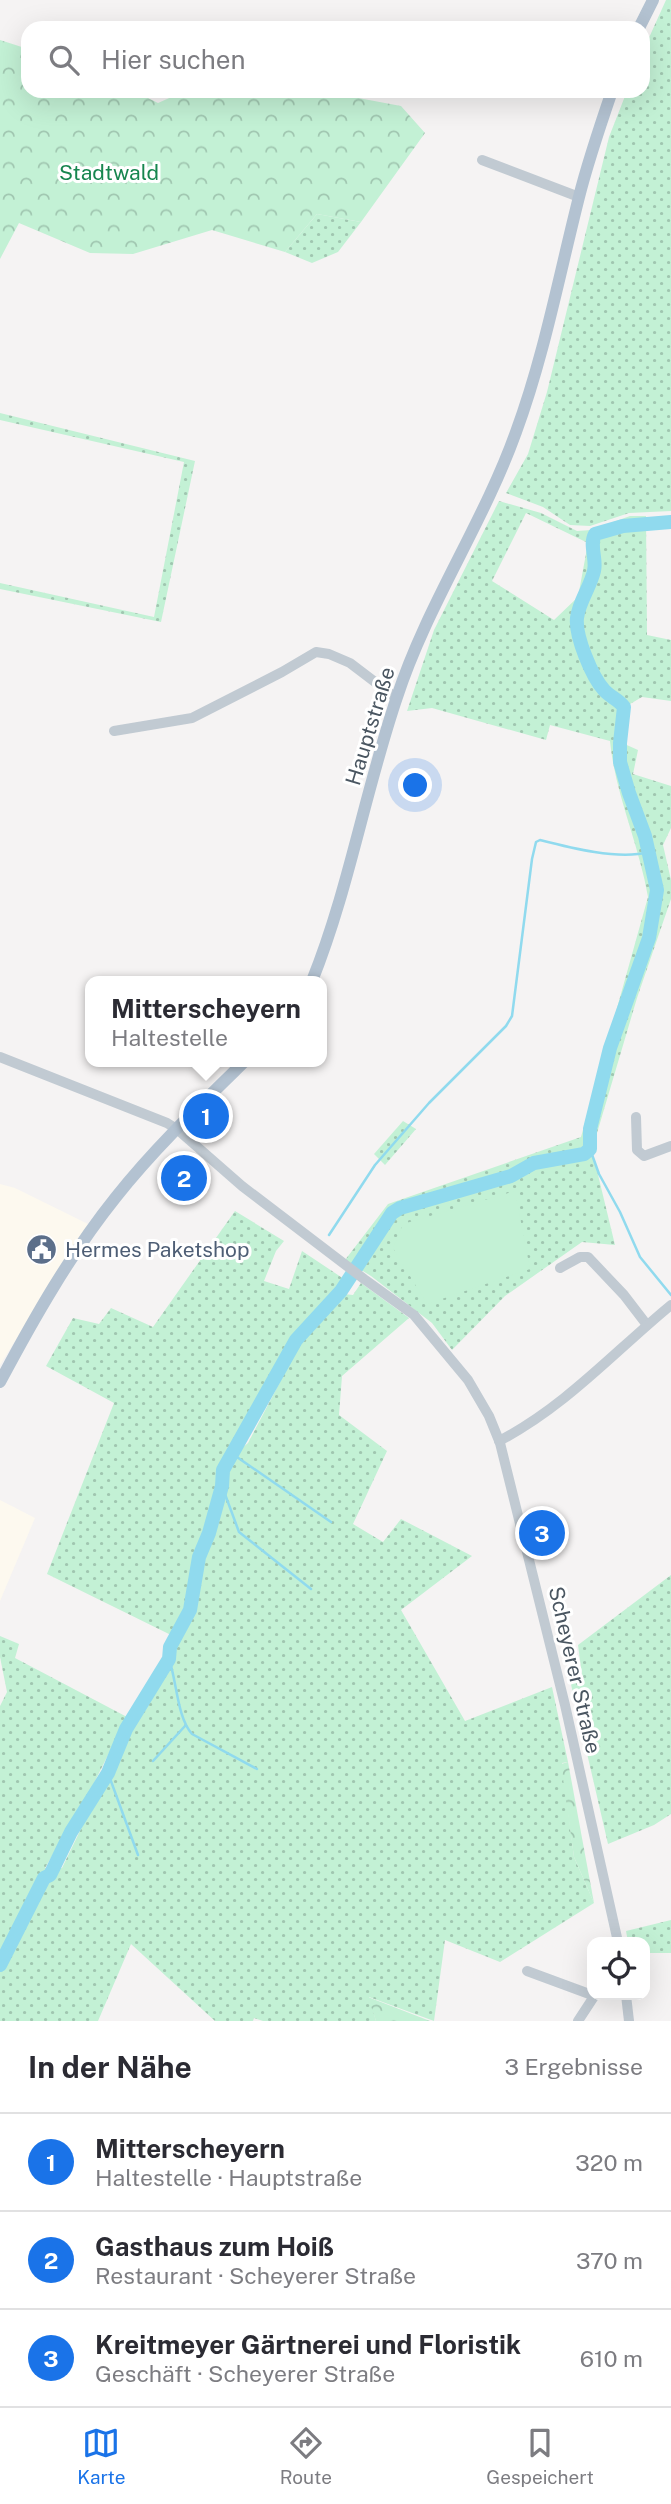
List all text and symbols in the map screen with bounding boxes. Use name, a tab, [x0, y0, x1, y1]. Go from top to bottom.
search box	[21, 21, 650, 98]
icon: search	[45, 41, 83, 79]
text: Hier suchen	[101, 44, 246, 75]
park label: Stadtwald	[59, 160, 159, 185]
street label: Hauptstraße	[340, 664, 400, 788]
your location	[398, 768, 432, 802]
popup	[85, 976, 327, 1067]
text: Mitterscheyern	[111, 993, 301, 1024]
text: Haltestelle	[111, 1024, 228, 1051]
pin: 1	[183, 1090, 229, 1142]
pin: 2	[161, 1152, 207, 1204]
public building icon: Hermes Paketshop	[25, 1232, 59, 1266]
place label: Hermes Paketshop	[65, 1237, 249, 1262]
pin: 3	[519, 1507, 565, 1559]
street label: Scheyerer Straße	[544, 1584, 606, 1756]
map controls	[587, 1937, 650, 2000]
button: locate	[587, 1937, 650, 2000]
text: In der Nähe	[28, 2049, 192, 2085]
text: 3 Ergebnisse	[504, 2053, 643, 2080]
text: Mitterscheyern	[95, 2133, 285, 2164]
text: 1	[46, 2149, 56, 2176]
text: 320 m	[575, 2149, 643, 2176]
text: Haltestelle · Hauptstraße	[95, 2164, 362, 2191]
text: Gasthaus zum Hoiß	[95, 2231, 334, 2262]
text: 2	[44, 2247, 58, 2274]
text: 370 m	[576, 2247, 643, 2274]
text: Restaurant · Scheyerer Straße	[95, 2262, 416, 2289]
text: Kreitmeyer Gärtnerei und Floristik	[95, 2329, 521, 2360]
text: 3	[43, 2345, 59, 2372]
text: 610 m	[580, 2345, 643, 2372]
text: Geschäft · Scheyerer Straße	[95, 2360, 395, 2387]
tab: Karte	[77, 2424, 126, 2488]
tab: Route	[280, 2424, 332, 2488]
tab: Gespeichert	[486, 2424, 594, 2488]

